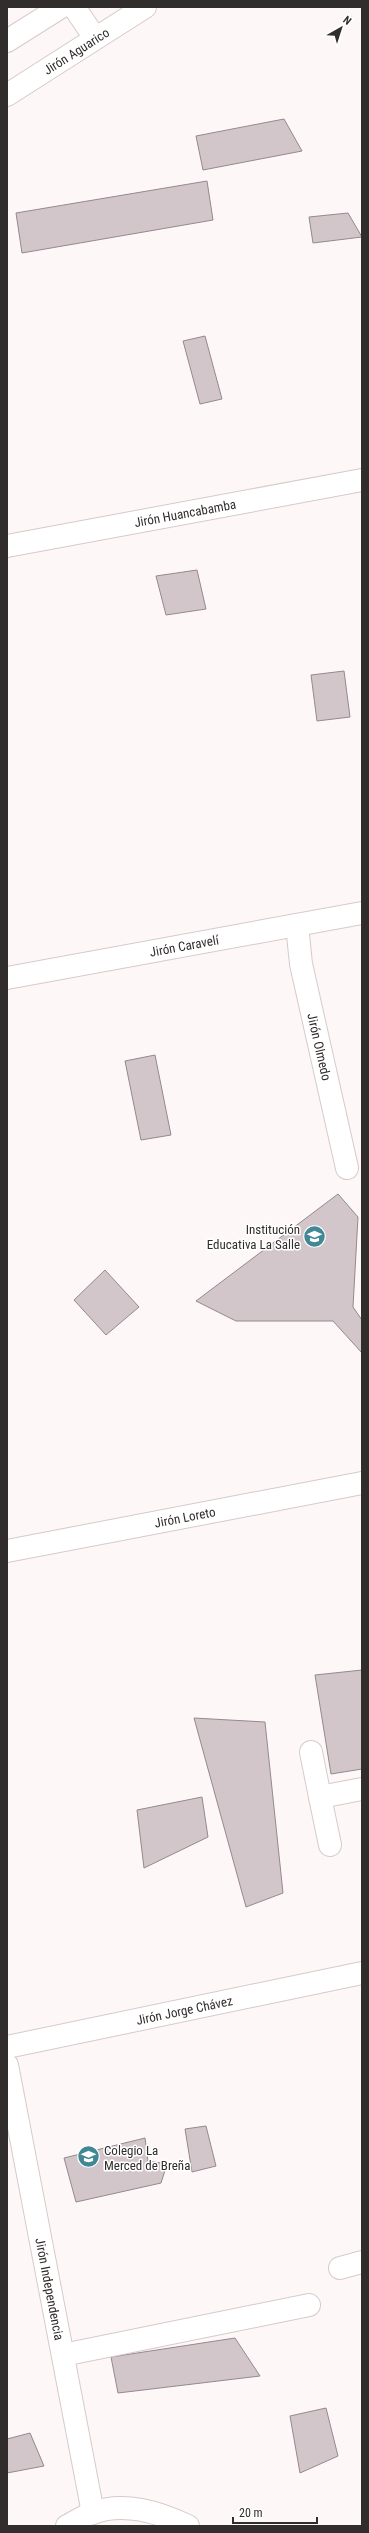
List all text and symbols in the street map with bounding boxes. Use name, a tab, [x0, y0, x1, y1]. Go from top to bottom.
north arrow	[321, 8, 361, 48]
text: N	[340, 13, 354, 28]
street label: Jirón Aguarico	[41, 25, 112, 78]
street label: Jirón Huancabamba	[133, 497, 237, 530]
street label: Jirón Caravelí	[148, 932, 221, 960]
street label: Jirón Olmedo	[304, 1012, 334, 1082]
place label: Institución Educativa La Salle	[207, 1222, 300, 1252]
school or university icon: Institución Educativa La Salle	[302, 1223, 328, 1249]
street label: Jirón Loreto	[153, 1504, 217, 1531]
street label: Jirón Jorge Chávez	[135, 1993, 234, 2028]
place label: Colegio La Merced de Breña	[104, 2143, 190, 2173]
school or university icon: Colegio La Merced de Breña	[76, 2144, 102, 2170]
street label: Jirón Independencia	[32, 2237, 67, 2341]
scale bar	[233, 2499, 317, 2525]
text: 20 m	[239, 2506, 263, 2520]

